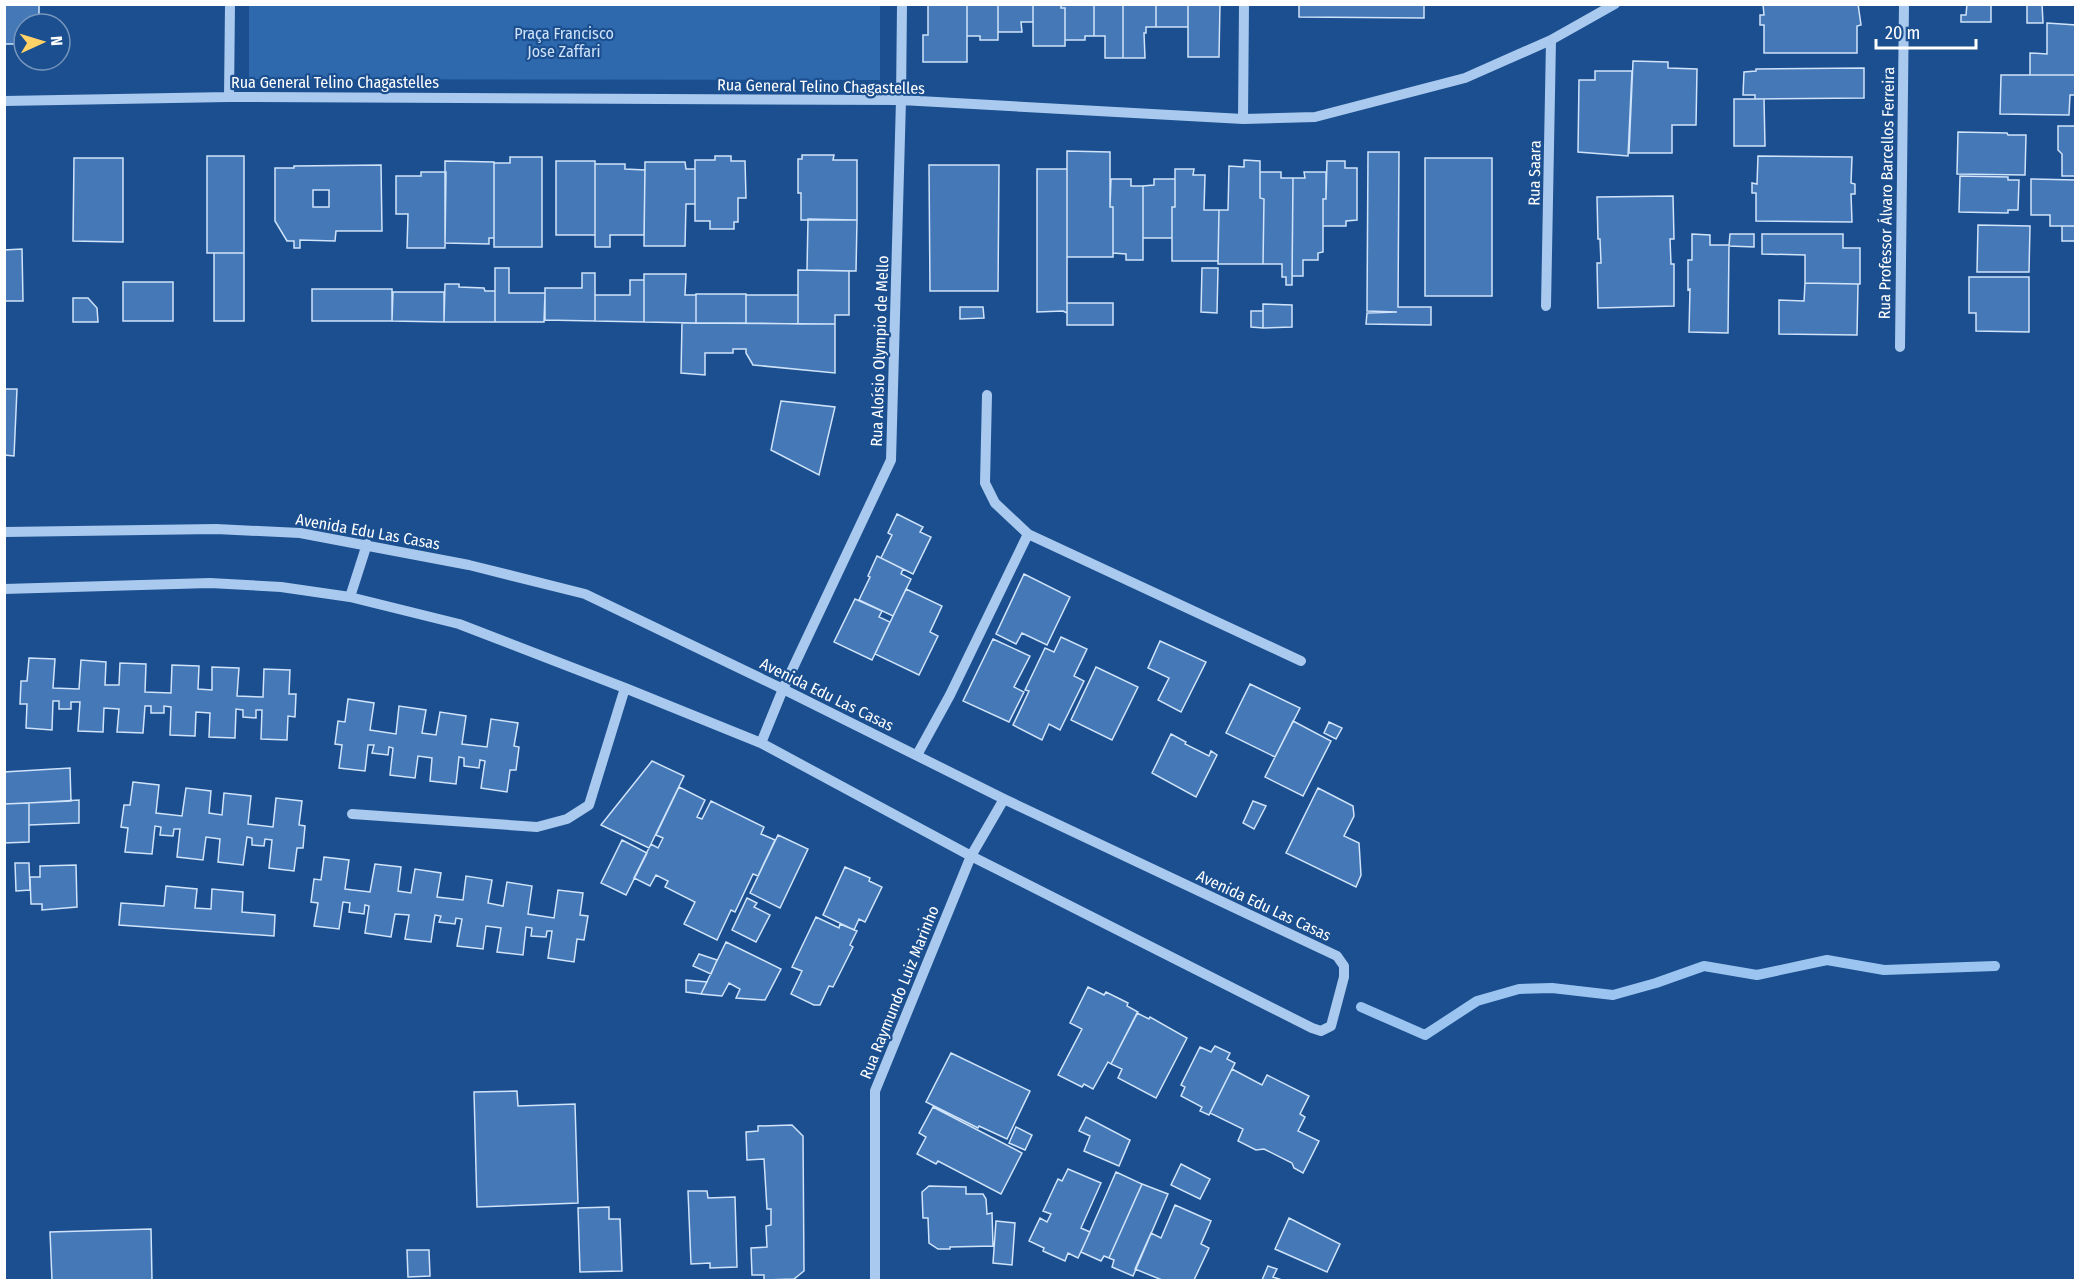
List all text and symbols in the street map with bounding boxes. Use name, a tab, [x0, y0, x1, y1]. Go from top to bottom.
north arrow	[12, 12, 72, 72]
scale bar	[1876, 12, 1976, 50]
text: 20 m	[1885, 22, 1920, 44]
park label: Praça Francisco Jose Zaffari	[514, 24, 614, 61]
text: N	[47, 36, 66, 46]
street label: Rua Professor Álvaro Barcellos Ferreira	[1875, 67, 1898, 319]
street label: Rua General Telino Chagastelles	[231, 73, 439, 92]
street label: Rua General Telino Chagastelles	[717, 75, 925, 98]
street label: Rua Saara	[1524, 140, 1545, 206]
street label: Rua Aloísio Olympio de Mello	[867, 255, 892, 447]
street label: Avenida Edu Las Casas	[294, 509, 442, 554]
street label: Avenida Edu Las Casas	[757, 654, 897, 735]
street label: Avenida Edu Las Casas	[1194, 866, 1334, 945]
street label: Rua Raymundo Luiz Marinho	[856, 903, 943, 1082]

